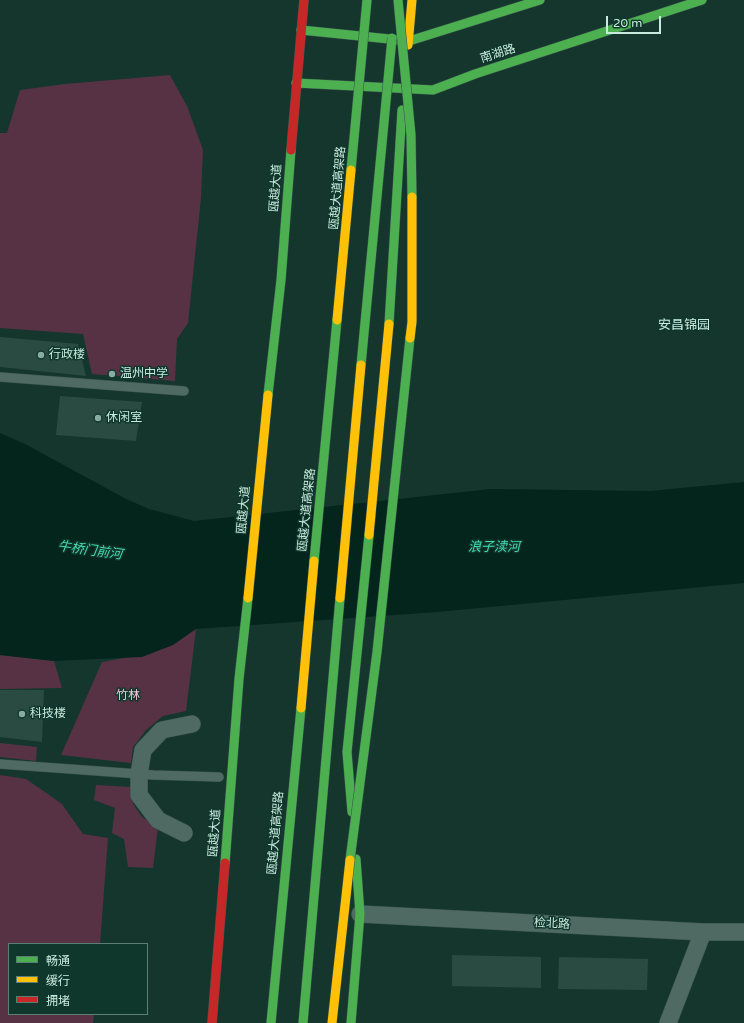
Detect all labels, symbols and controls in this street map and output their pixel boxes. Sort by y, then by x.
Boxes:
scale bar [608,8,663,34]
text: 20 m [613,16,642,30]
street label: 南湖路 [479,42,517,66]
street label: 瓯越大道高架路 [327,146,349,230]
street label: 瓯越大道 [267,164,285,212]
district label: 安昌锦园 [658,318,710,334]
place label: 行政楼 [49,348,85,362]
marker: 行政楼 [36,350,46,360]
place label: 温州中学 [120,367,168,381]
marker: 温州中学 [107,369,117,379]
place label: 休闲室 [106,411,142,425]
marker: 休闲室 [93,413,103,423]
street label: 瓯越大道高架路 [295,467,319,553]
street label: 瓯越大道 [235,485,253,535]
water label: 牛桥门前河 [57,539,123,563]
water label: 浪子渎河 [468,540,520,556]
park label: 竹林 [116,689,140,703]
place label: 科技楼 [30,707,66,721]
marker: 科技楼 [17,709,27,719]
street label: 瓯越大道高架路 [265,791,287,875]
street label: 瓯越大道 [206,809,224,857]
street label: 检北路 [534,916,570,932]
legend [8,943,148,1015]
text: 畅通 [46,954,70,968]
text: 缓行 [46,974,70,988]
text: 拥堵 [46,994,70,1008]

